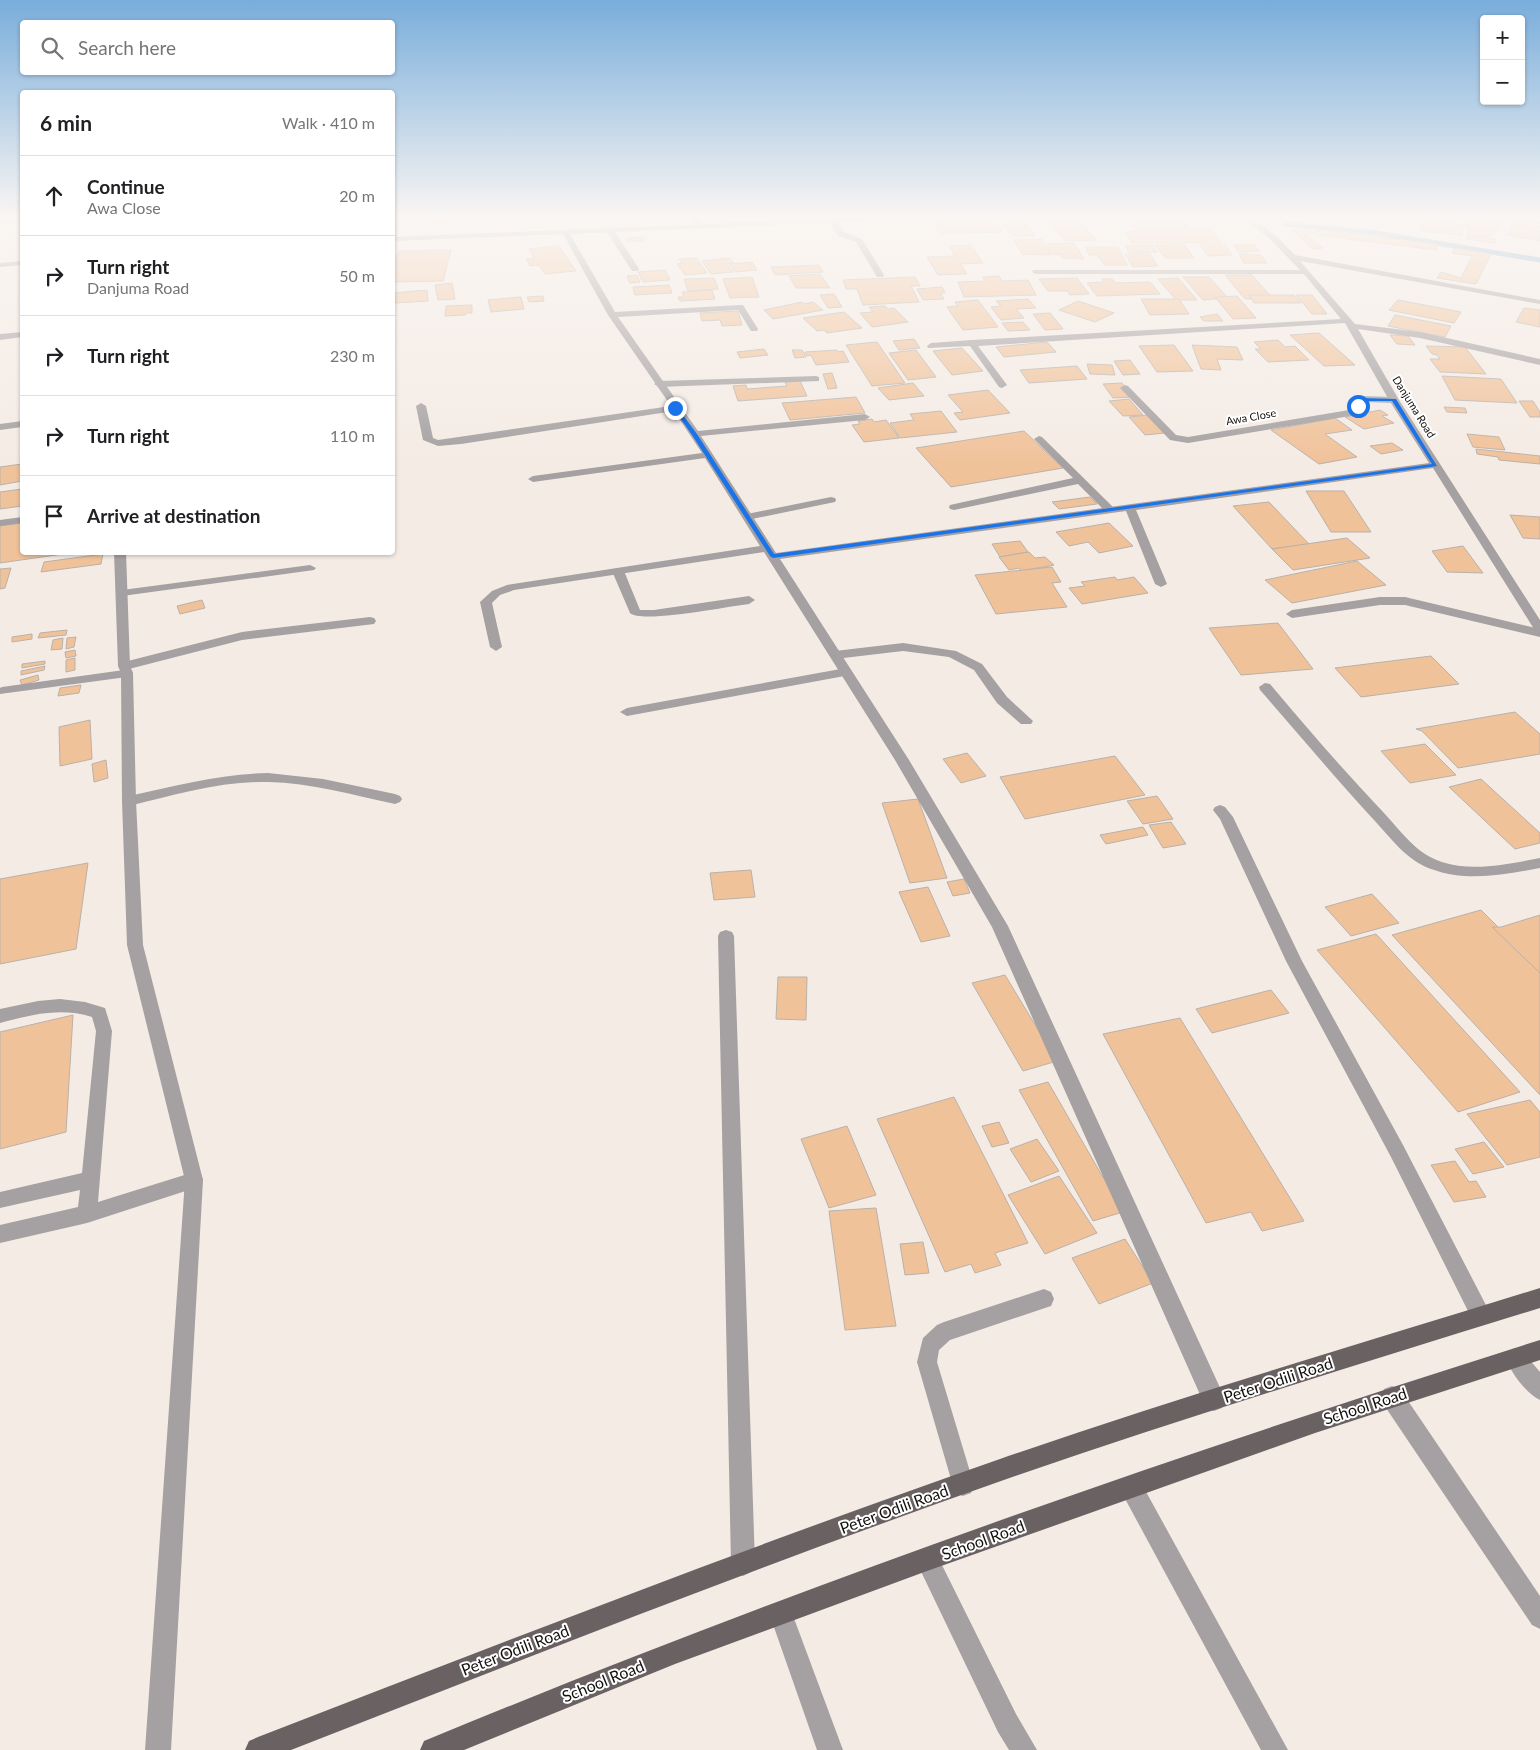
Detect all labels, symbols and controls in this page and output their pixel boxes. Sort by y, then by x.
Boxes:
map controls [1480,15,1525,105]
button: + [1480,15,1525,60]
search box [20,20,395,75]
icon: search [38,34,66,62]
text: Search here [78,36,176,59]
button: − [1480,60,1525,105]
text: 6 min [40,110,92,135]
text: Walk · 410 m [282,113,375,132]
text: Continue [87,175,165,198]
icon: ahead [40,182,68,210]
text: 20 m [339,186,375,205]
text: Awa Close [87,198,161,217]
text: Turn right [87,255,169,278]
icon: right [40,262,68,290]
text: 50 m [339,266,375,285]
text: Danjuma Road [87,278,189,297]
icon: right [40,342,68,370]
text: Turn right [87,344,169,367]
text: 230 m [330,346,375,365]
street label: Danjuma Road [1390,373,1439,440]
route start [1347,395,1370,418]
route end [664,397,687,420]
street label: Awa Close [1225,406,1277,427]
icon: right [40,422,68,450]
text: Turn right [87,424,169,447]
text: 110 m [330,426,375,445]
icon: arrive [40,502,68,530]
text: Arrive at destination [87,504,260,527]
street label: Peter Odili Road [1221,1353,1335,1406]
street label: School Road [1321,1383,1409,1428]
street label: Peter Odili Road [837,1480,951,1537]
street label: School Road [939,1516,1027,1563]
street label: Peter Odili Road [458,1620,571,1679]
street label: School Road [559,1655,647,1706]

